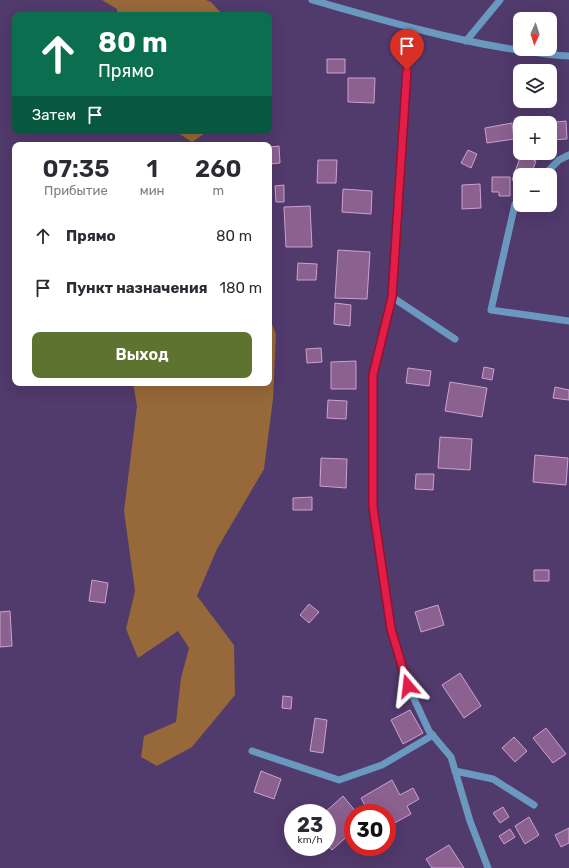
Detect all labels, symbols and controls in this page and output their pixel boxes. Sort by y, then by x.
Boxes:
north arrow [513,12,557,56]
map controls [513,12,557,212]
text: 80 m [98,26,168,59]
icon: ahead [32,28,84,80]
pin [390,29,424,70]
icon: arrive [396,35,418,57]
text: Прямо [98,60,154,82]
button: layers [513,64,557,108]
icon: arrive [84,104,106,126]
text: Затем [32,106,76,124]
button: + [513,116,557,160]
text: 07:35 [42,155,109,183]
text: 1 [146,155,158,183]
text: 260 [195,155,242,183]
button: − [513,168,557,212]
text: Прибытие [44,183,108,198]
text: мин [140,183,164,198]
text: m [212,183,224,198]
icon: ahead [32,225,54,247]
text: Прямо [66,227,116,245]
text: 80 m [216,227,252,245]
icon: arrive [32,277,54,299]
text: Пункт назначения [66,279,208,297]
text: 180 m [220,279,262,297]
button: Выход [32,332,252,378]
position arrow [387,665,429,707]
speed limit sign: 30 [344,804,396,856]
text: 23 [297,813,323,837]
text: km/h [298,834,322,846]

